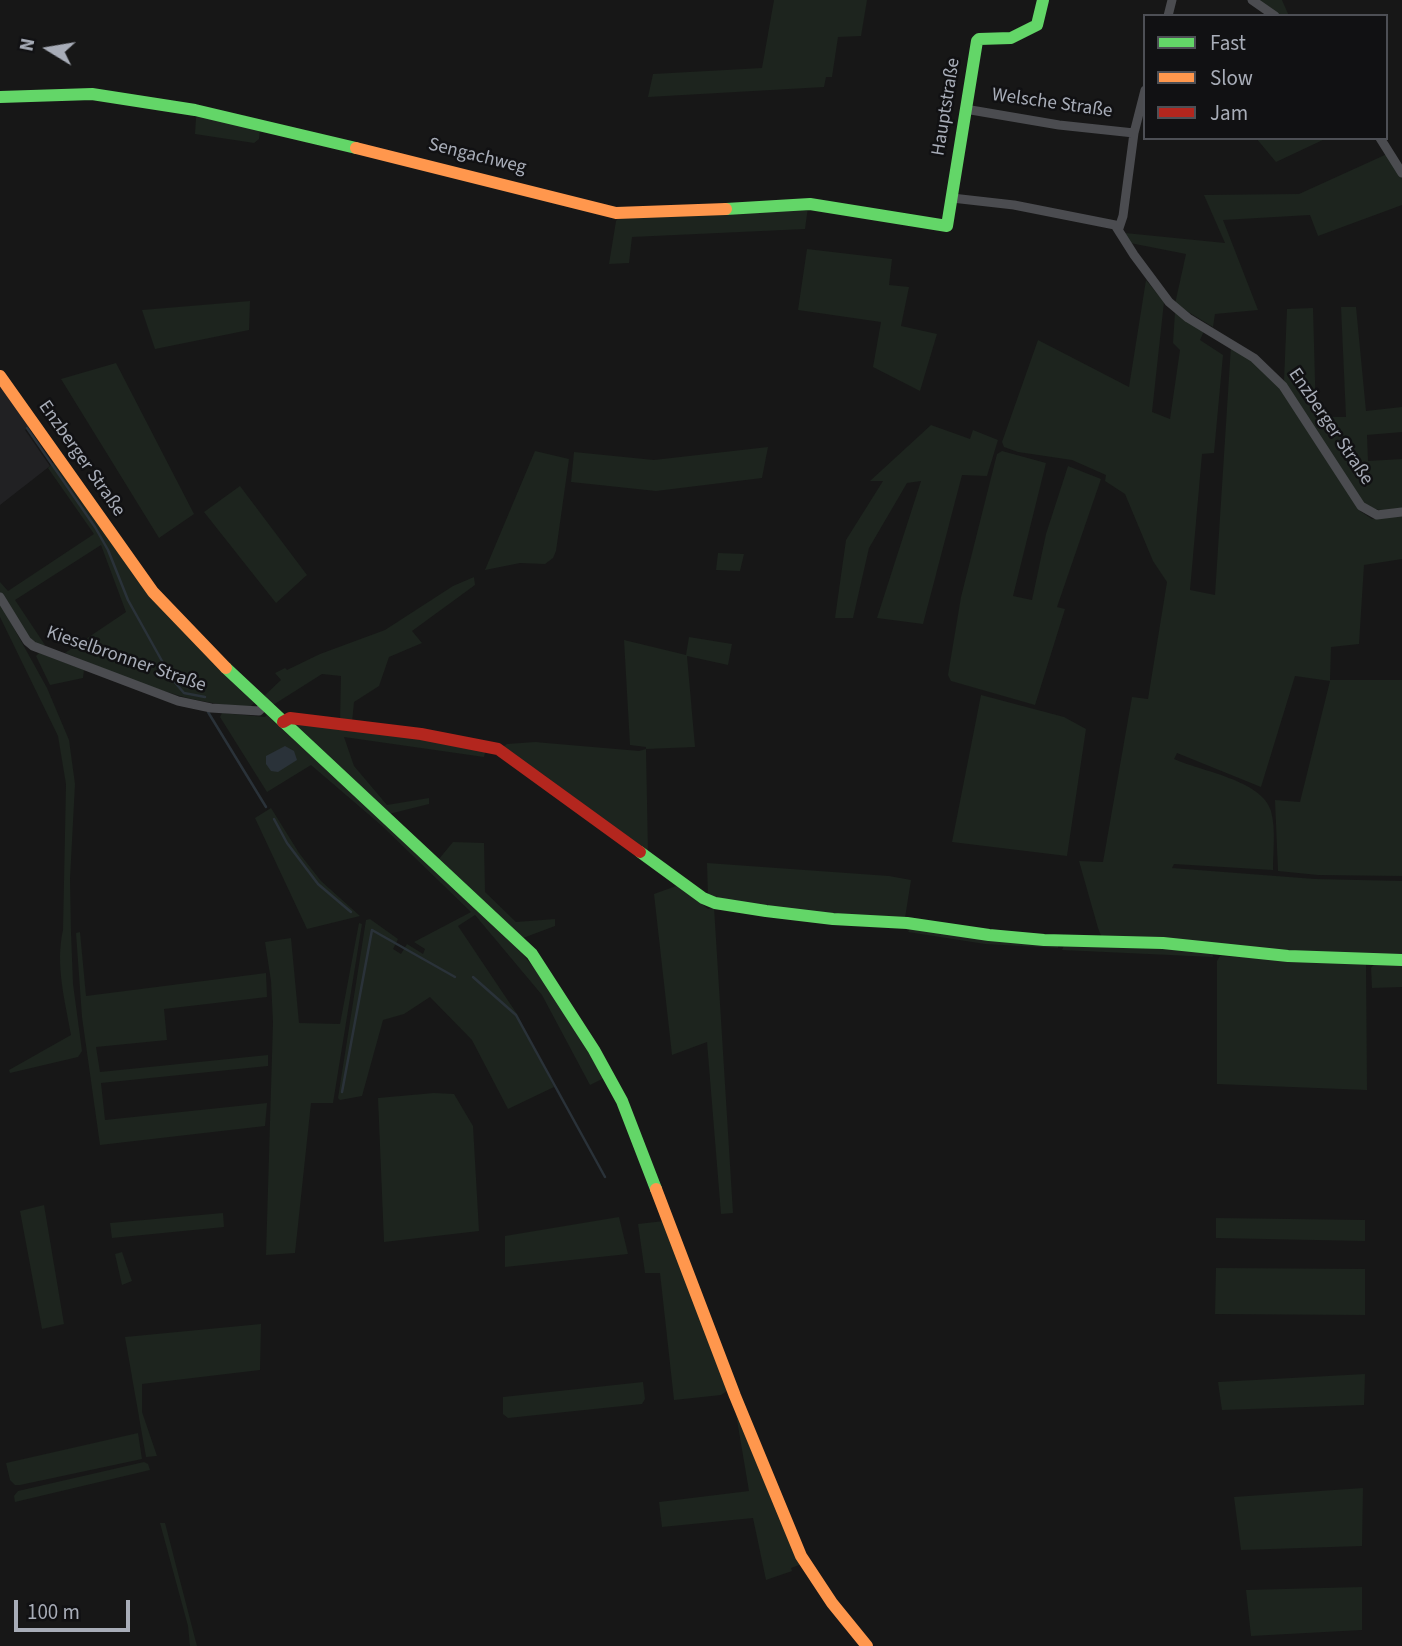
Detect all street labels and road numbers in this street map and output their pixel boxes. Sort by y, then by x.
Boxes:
street label: Hauptstraße [928,56,966,158]
street label: Welsche Straße [990,84,1114,124]
street label: Sengachweg [426,134,528,180]
street label: Enzberger Straße [1282,364,1378,490]
street label: Enzberger Straße [33,397,129,521]
street label: Kieselbronner Straße [43,622,209,698]

